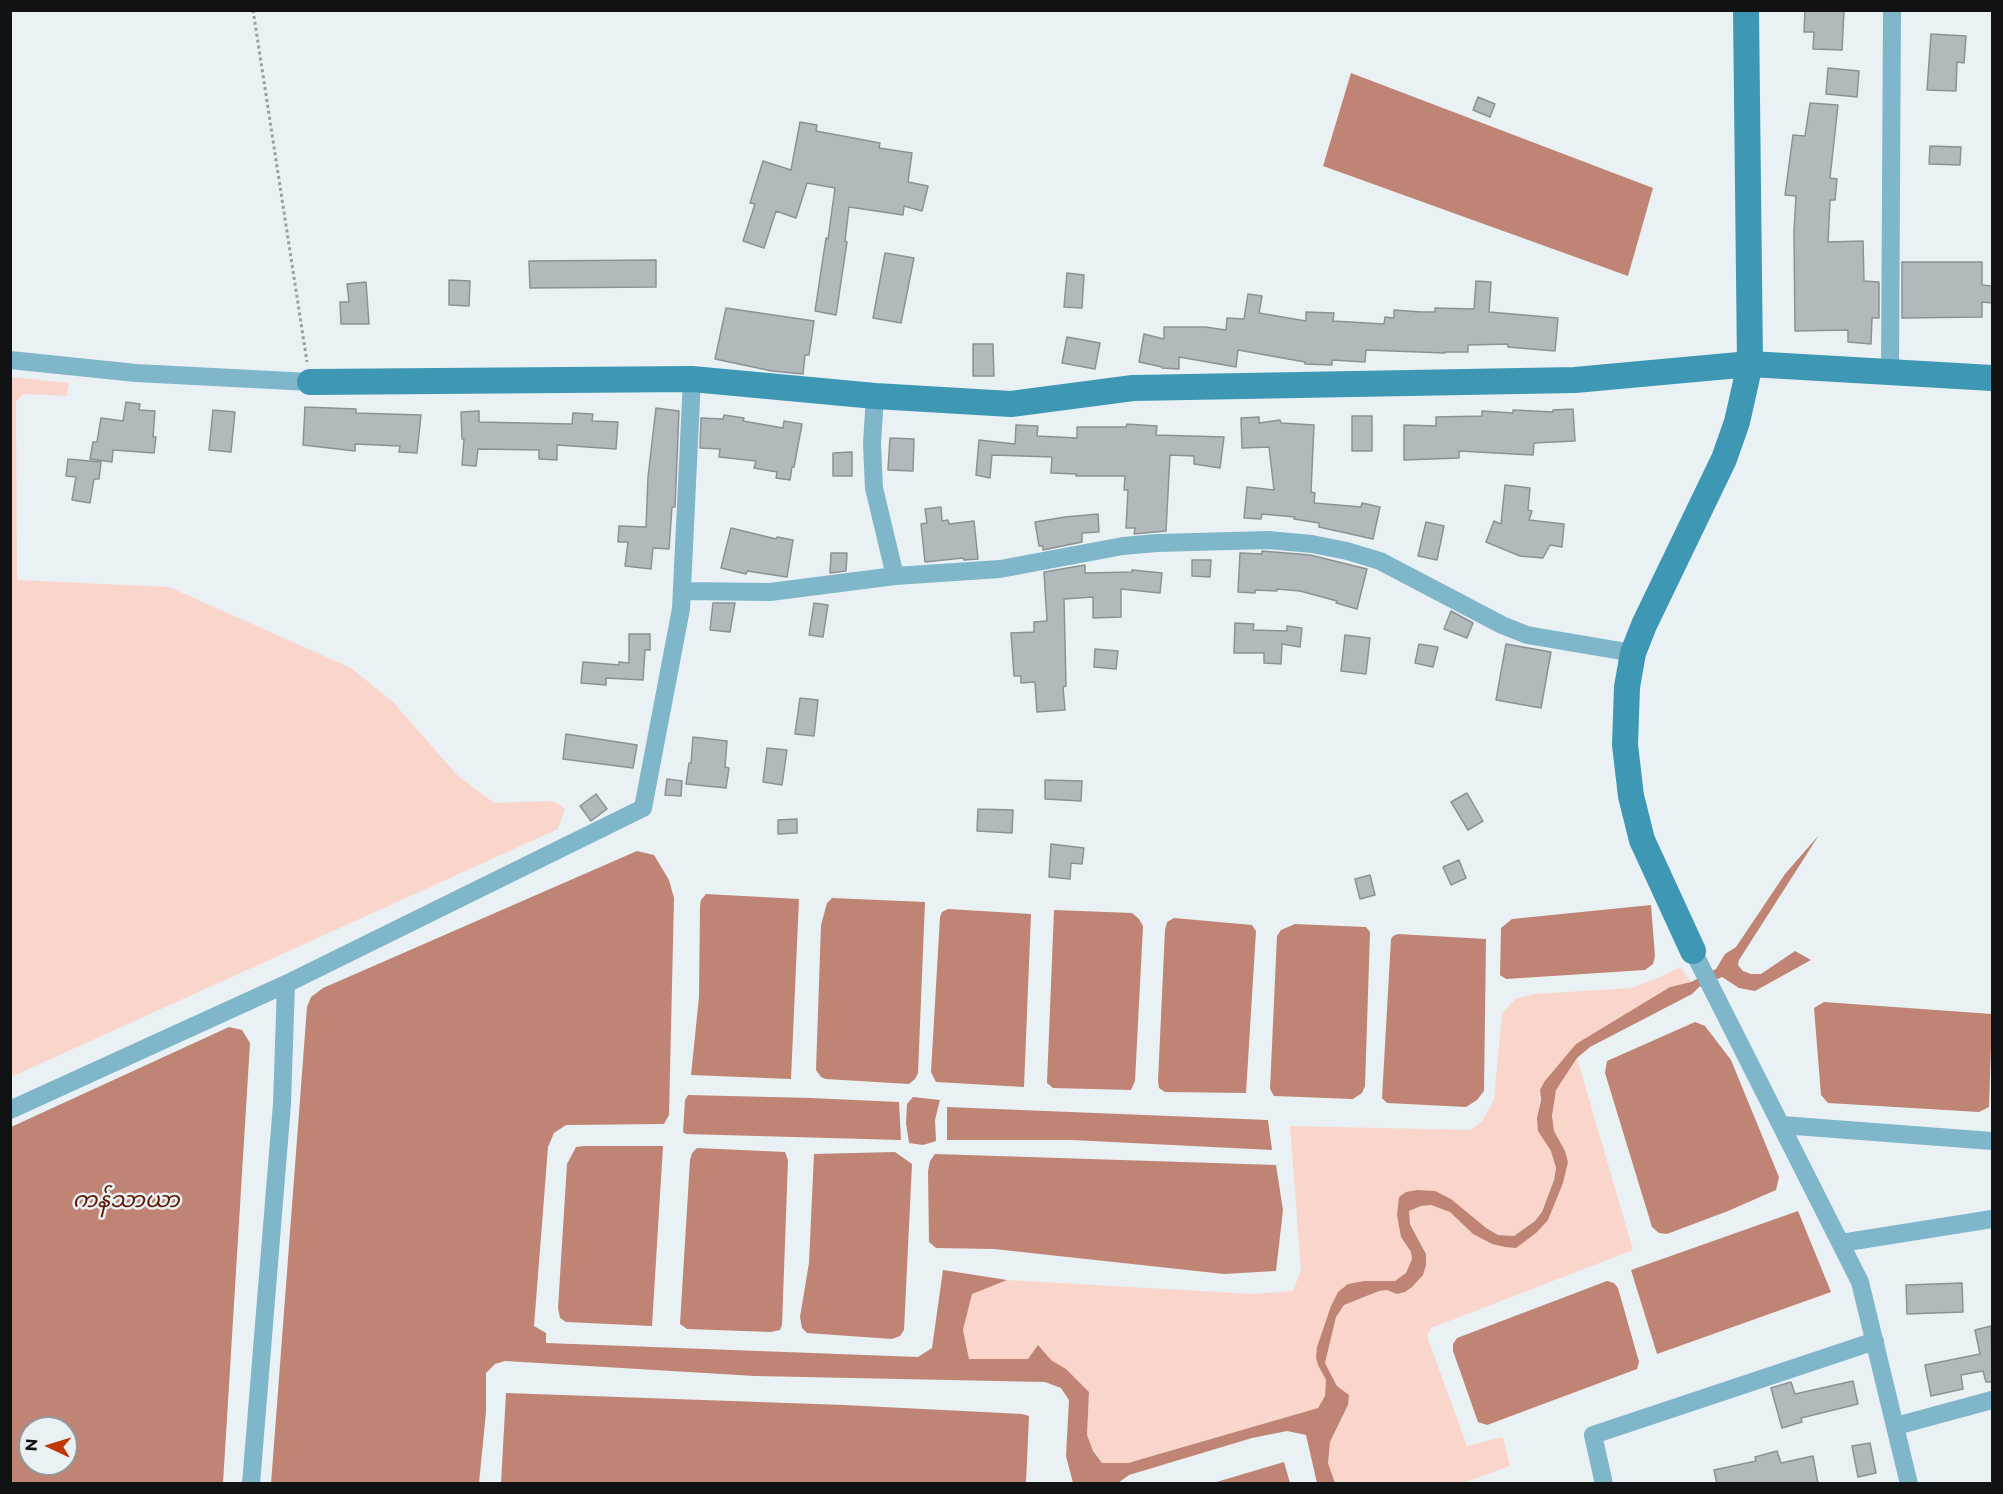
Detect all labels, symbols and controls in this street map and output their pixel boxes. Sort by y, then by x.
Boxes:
water label: ကန်သာယာ [73,1188,179,1214]
north arrow [18,1416,78,1476]
text: N [22,1438,41,1452]

